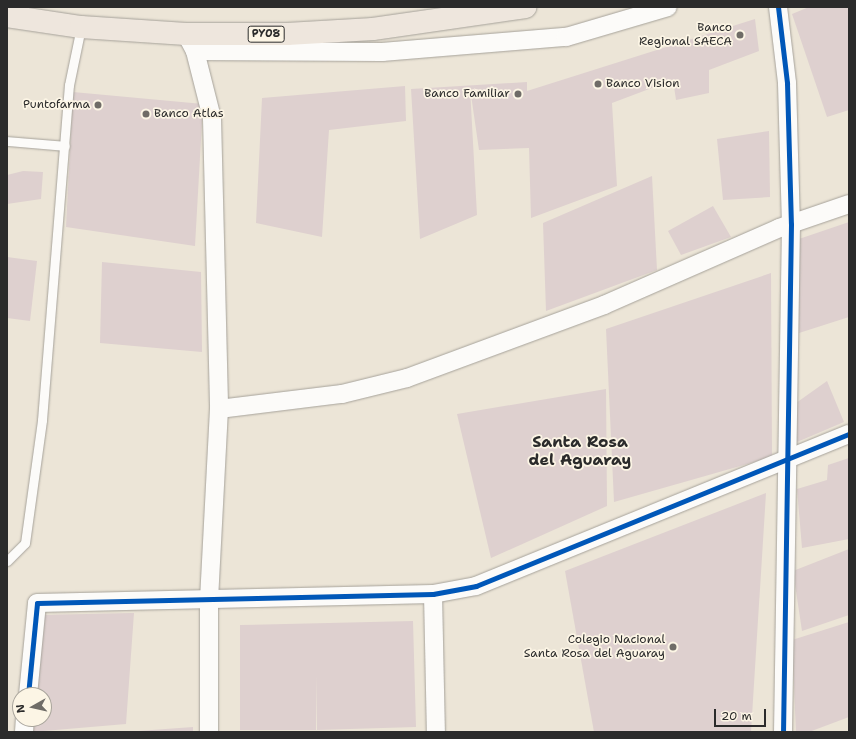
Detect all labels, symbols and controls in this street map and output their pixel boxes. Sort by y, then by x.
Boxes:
place label: Banco Regional SAECA [639,21,732,49]
road number: PY08 [247,25,285,43]
marker: Banco Regional SAECA [735,30,745,40]
place label: Banco Vision [606,77,680,91]
marker: Banco Vision [593,79,603,89]
place label: Banco Familiar [424,87,510,101]
marker: Banco Familiar [513,89,523,99]
place label: Puntofarma [23,98,90,112]
marker: Puntofarma [93,100,103,110]
place label: Banco Atlas [154,107,224,121]
marker: Banco Atlas [141,109,151,119]
district label: Santa Rosa del Aguaray [529,432,631,470]
place label: Colegio Nacional Santa Rosa del Aguaray [524,633,665,661]
marker: Colegio Nacional Santa Rosa del Aguaray [668,642,678,652]
north arrow [12,687,52,727]
scale bar [716,701,768,727]
text: N [13,703,29,714]
text: 20 m [721,708,752,724]

